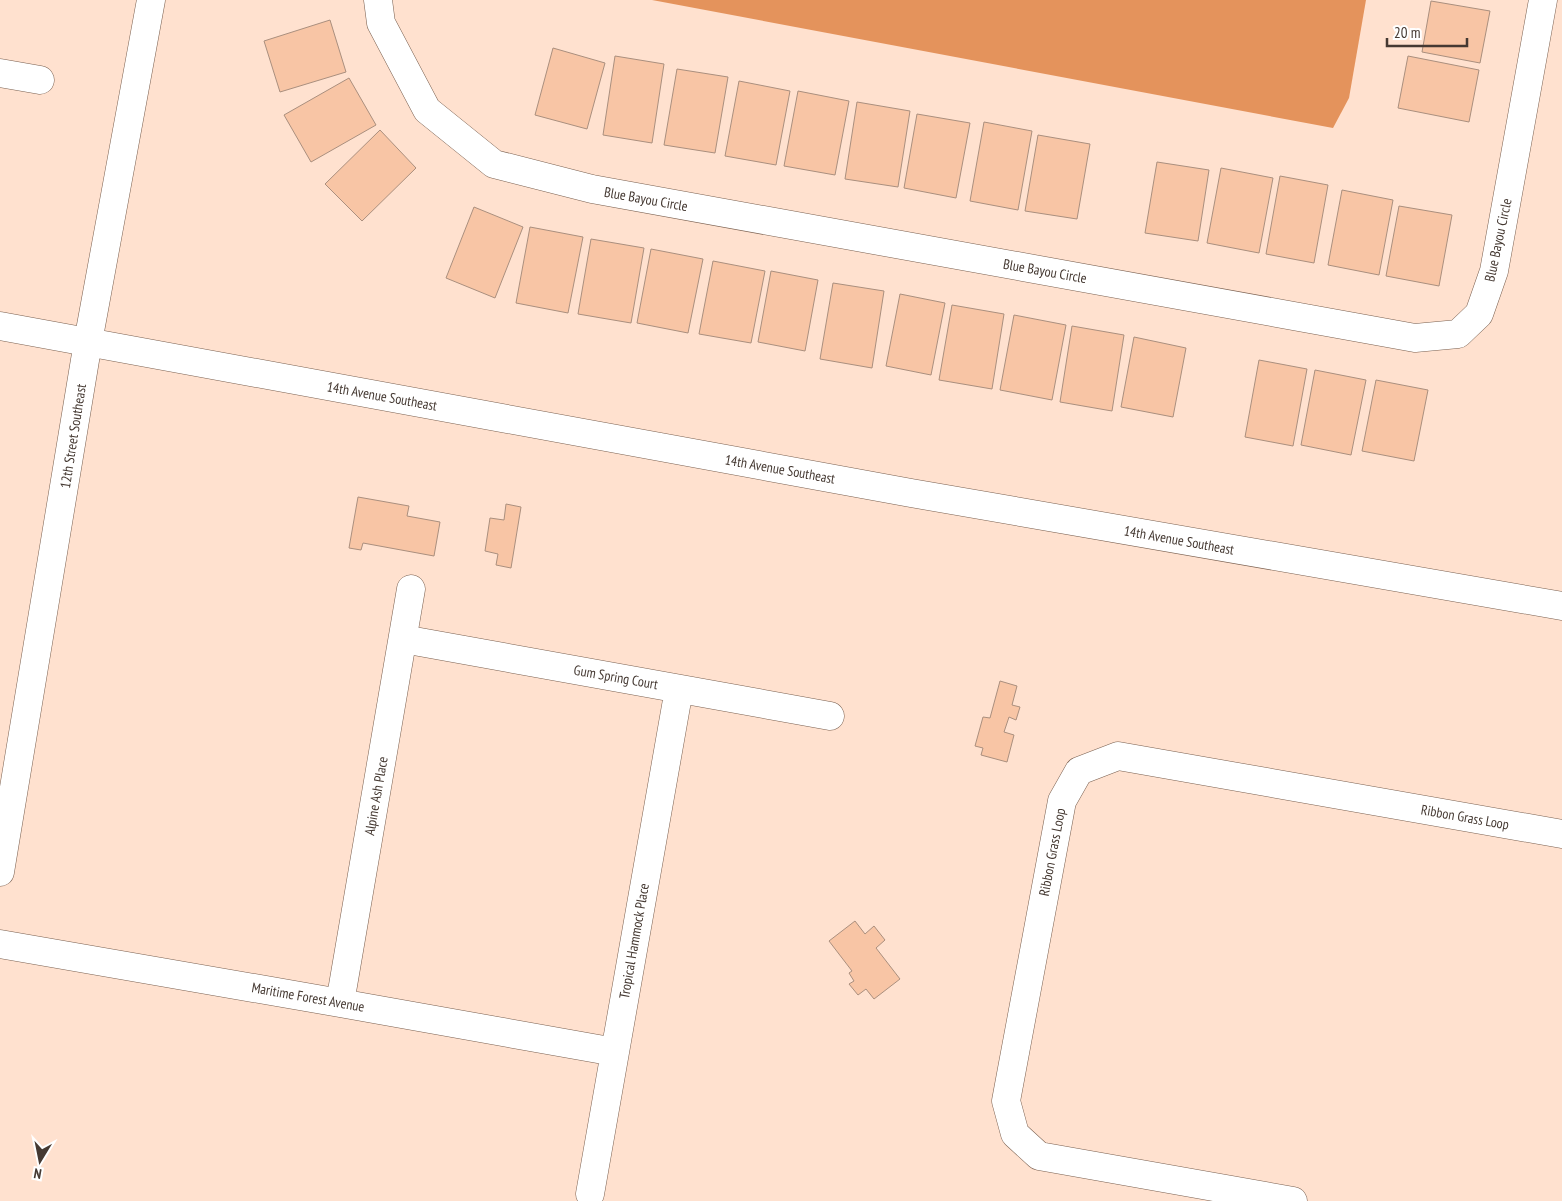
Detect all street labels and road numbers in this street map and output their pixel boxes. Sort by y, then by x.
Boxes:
street label: Blue Bayou Circle [603,183,689,215]
street label: Blue Bayou Circle [1480,197,1516,283]
street label: Blue Bayou Circle [1002,255,1088,287]
street label: 14th Avenue Southeast [325,377,439,415]
street label: 12th Street Southeast [56,382,90,490]
street label: 14th Avenue Southeast [723,450,837,488]
street label: 14th Avenue Southeast [1122,521,1236,559]
street label: Gum Spring Court [572,661,660,693]
street label: Alpine Ash Place [360,755,392,837]
street label: Ribbon Grass Loop [1420,800,1510,834]
street label: Ribbon Grass Loop [1035,806,1069,898]
street label: Tropical Hammock Place [615,882,653,1000]
street label: Maritime Forest Avenue [250,978,366,1016]

